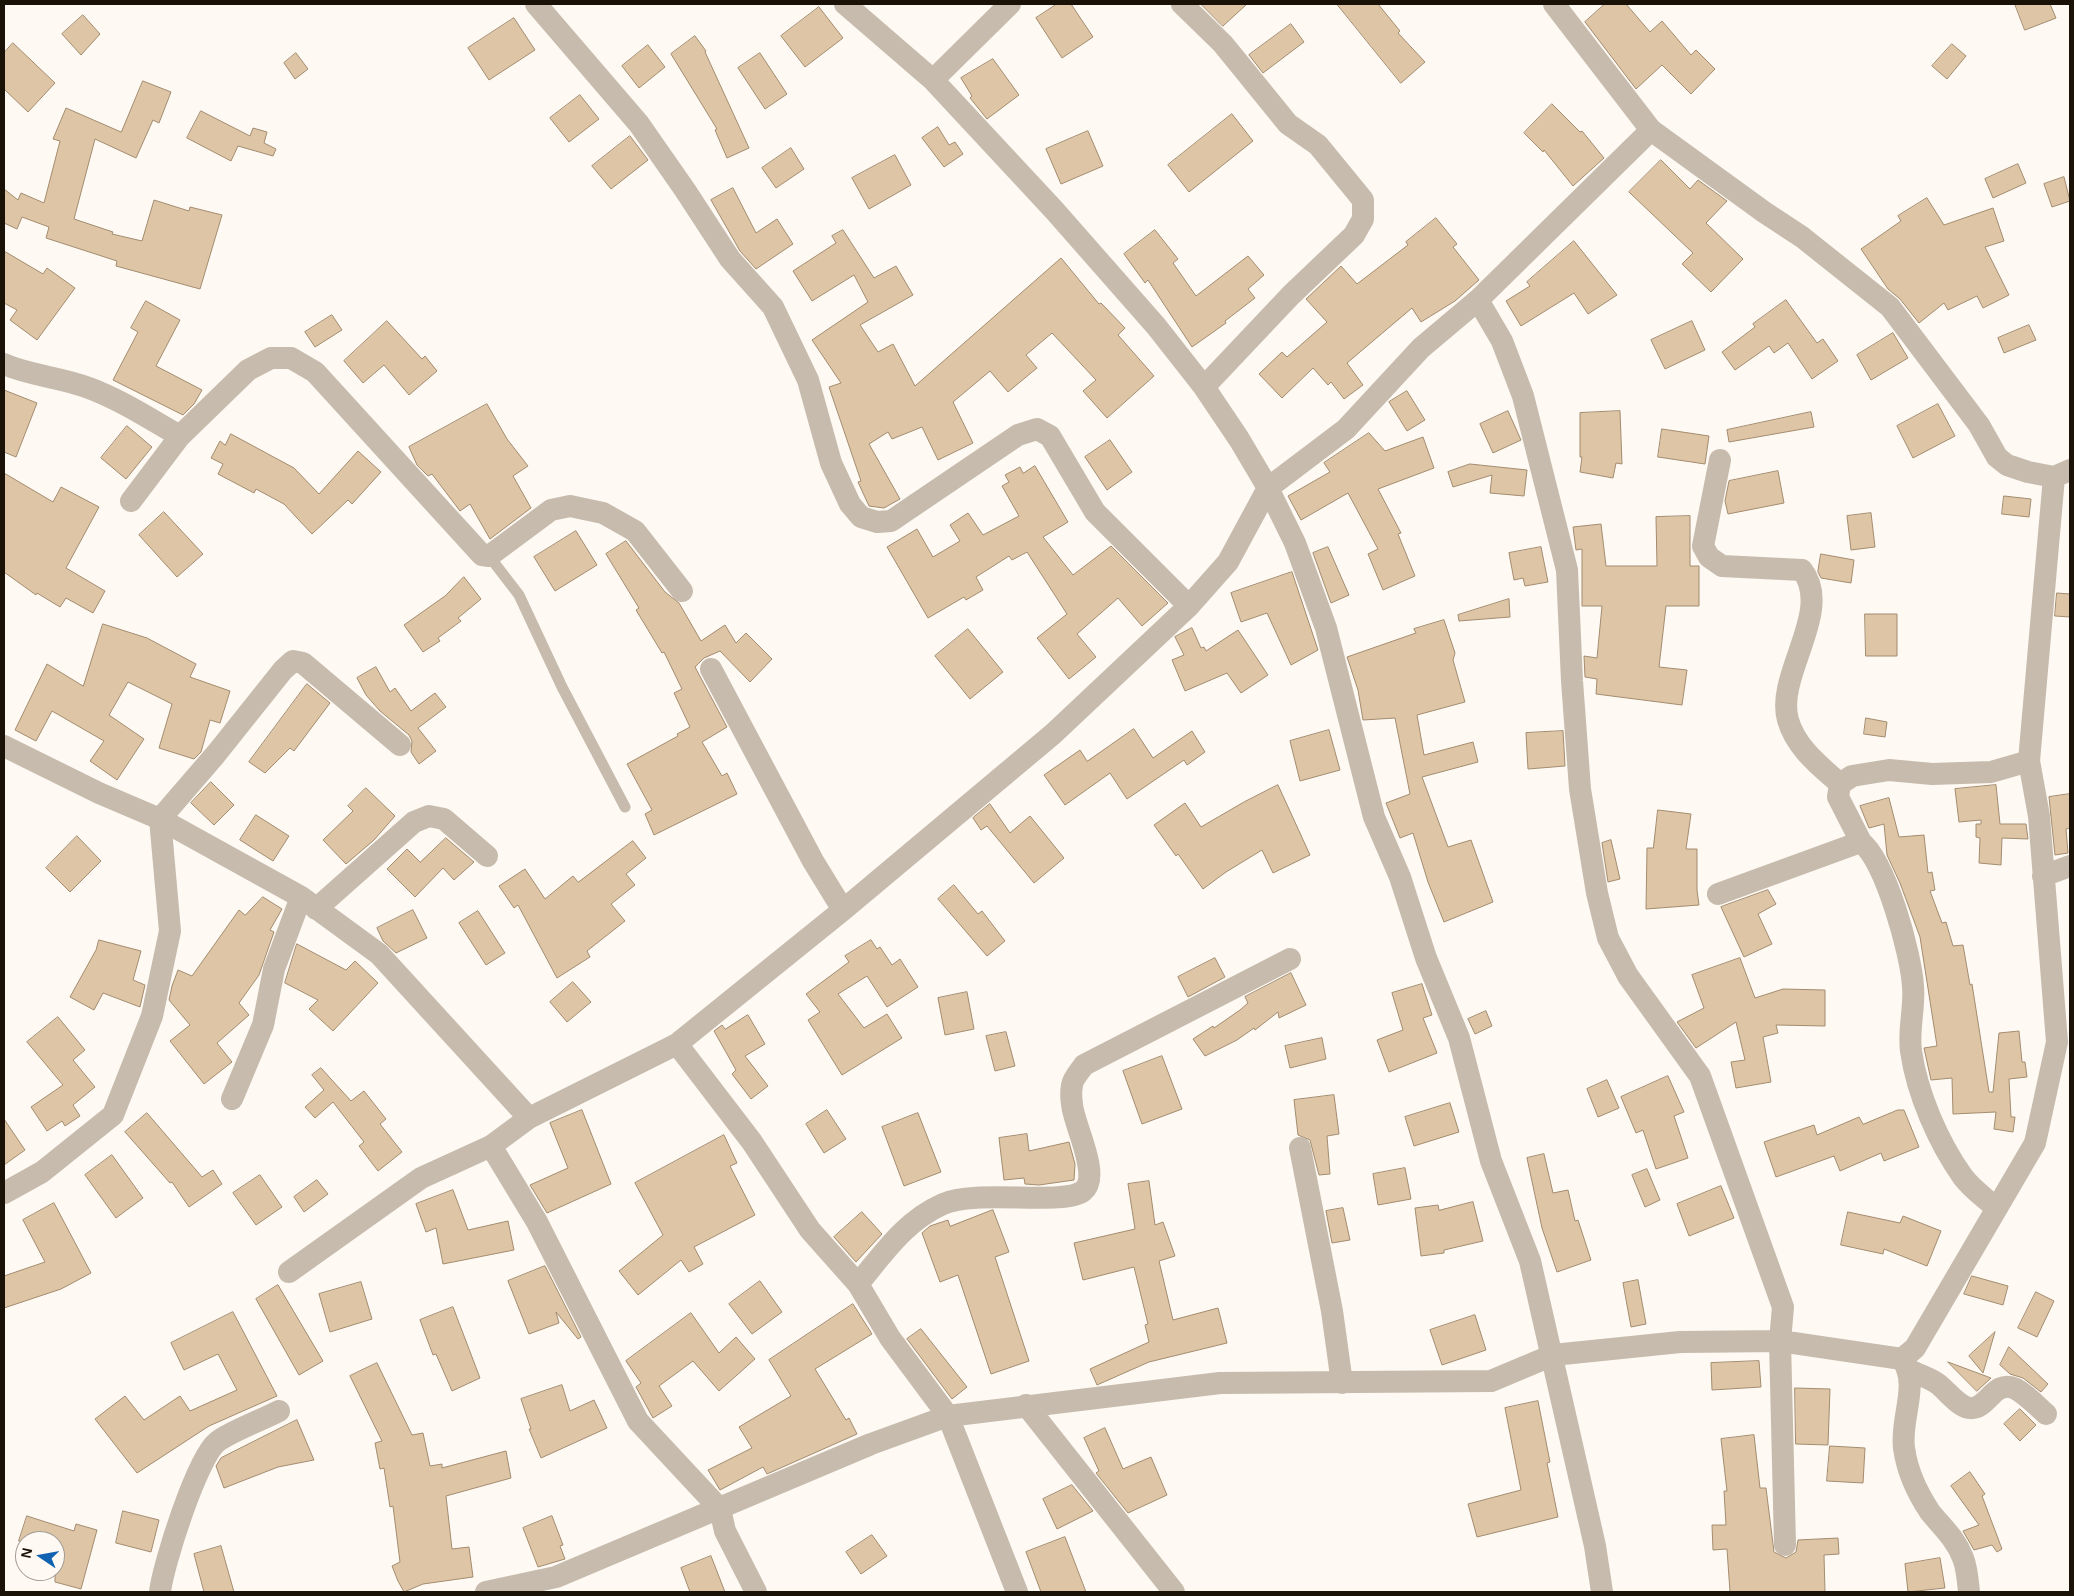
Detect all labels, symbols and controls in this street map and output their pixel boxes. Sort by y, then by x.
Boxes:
north arrow [15,1531,65,1581]
text: N [17,1546,35,1560]

